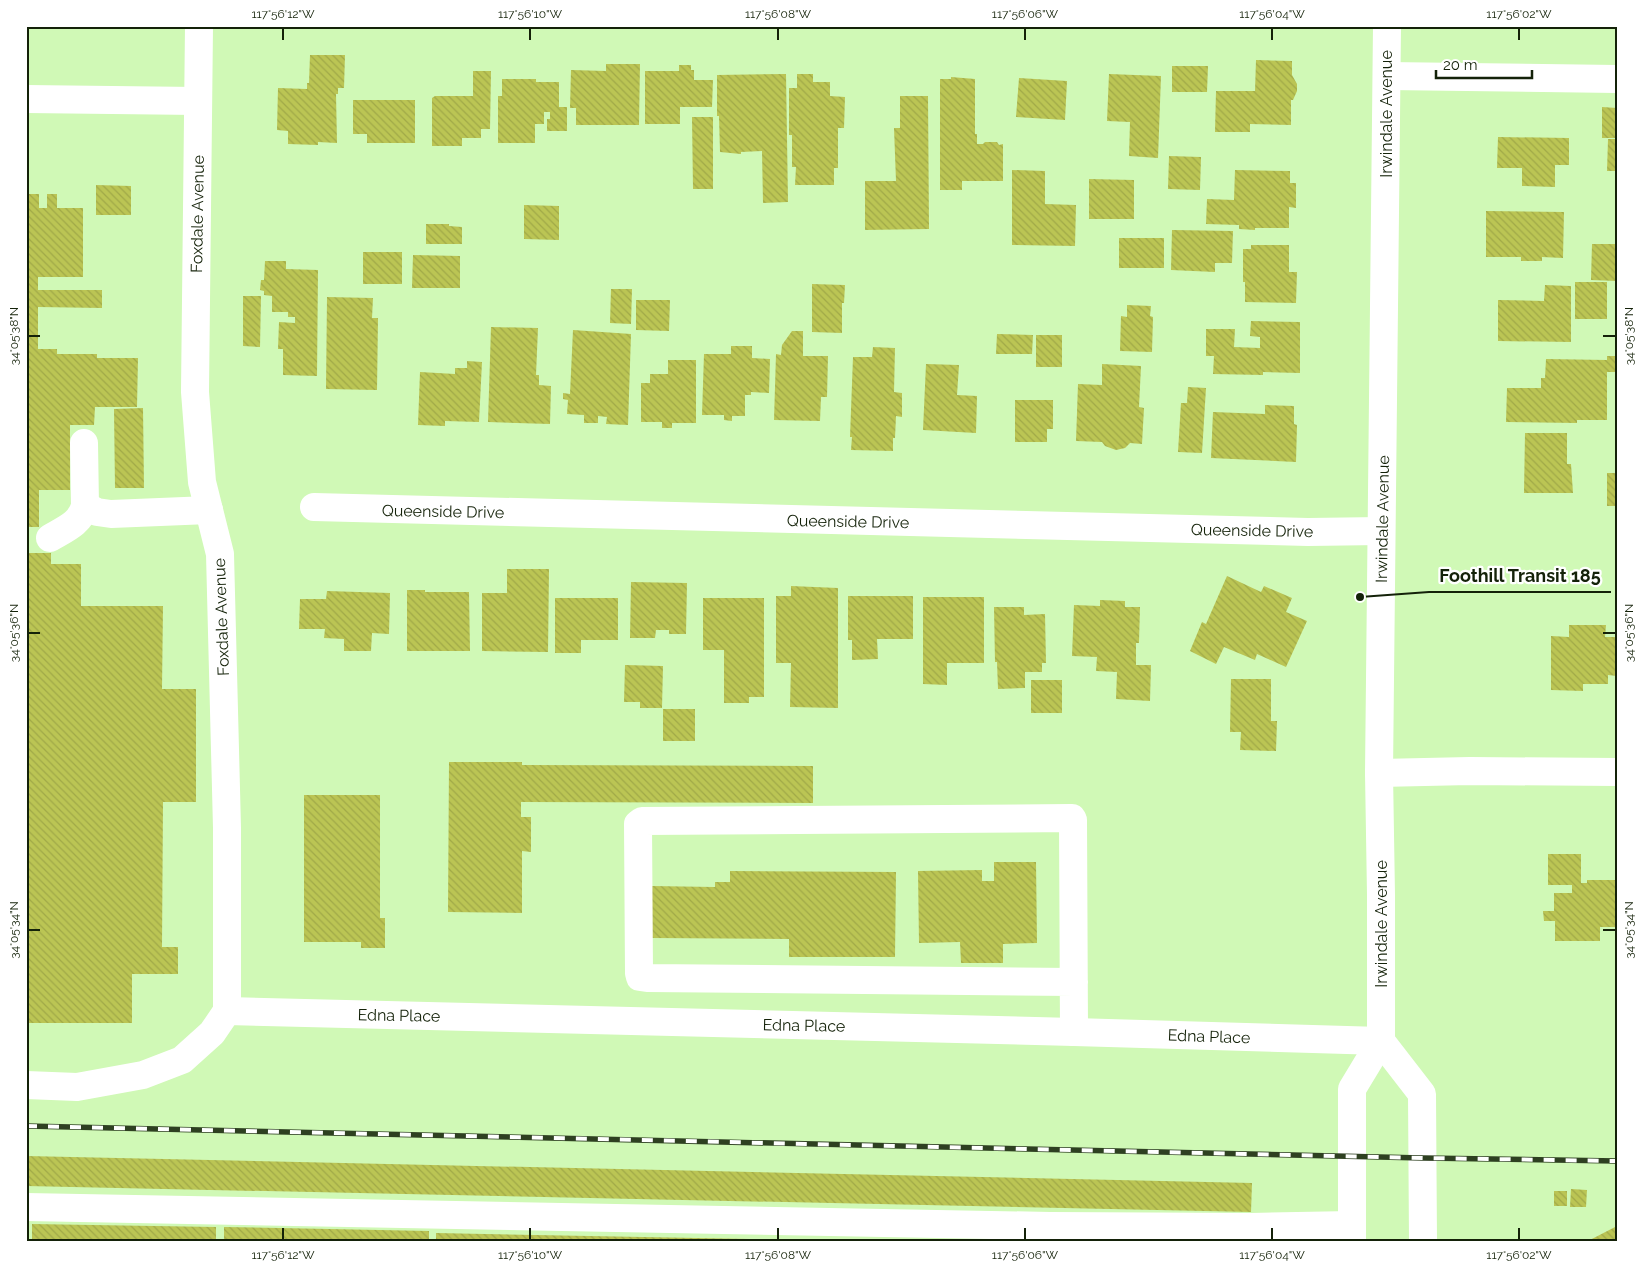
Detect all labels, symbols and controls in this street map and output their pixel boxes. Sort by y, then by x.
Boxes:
text: 117°56'12"W [251,7,315,21]
text: 117°56'10"W [498,7,563,21]
text: 117°56'08"W [745,7,812,21]
text: 117°56'06"W [992,7,1059,21]
text: 117°56'04"W [1239,7,1305,21]
text: 117°56'02"W [1486,7,1552,21]
scale bar [1436,48,1532,80]
street label: Irwindale Avenue [1377,50,1396,178]
text: 20 m [1443,56,1478,74]
street label: Foxdale Avenue [187,155,208,273]
text: 34°05'38"N [7,307,21,365]
text: 34°05'38"N [1622,307,1636,365]
street label: Irwindale Avenue [1372,455,1393,583]
street label: Queenside Drive [382,501,504,522]
street label: Queenside Drive [787,511,909,532]
street label: Queenside Drive [1191,520,1313,541]
street label: Foxdale Avenue [210,558,233,676]
callout: Foothill Transit 185 [1429,559,1611,592]
text: Foothill Transit 185 [1439,565,1601,586]
text: 34°05'36"N [7,604,21,662]
text: 34°05'36"N [1622,604,1636,662]
street label: Irwindale Avenue [1372,860,1391,988]
text: 34°05'34"N [7,901,21,959]
text: 34°05'34"N [1622,901,1636,959]
street label: Edna Place [357,1005,441,1026]
street label: Edna Place [762,1015,846,1036]
street label: Edna Place [1167,1026,1251,1047]
text: 117°56'12"W [251,1248,315,1262]
text: 117°56'10"W [498,1248,563,1262]
text: 117°56'08"W [745,1248,812,1262]
text: 117°56'06"W [992,1248,1059,1262]
text: 117°56'04"W [1239,1248,1305,1262]
text: 117°56'02"W [1486,1248,1552,1262]

